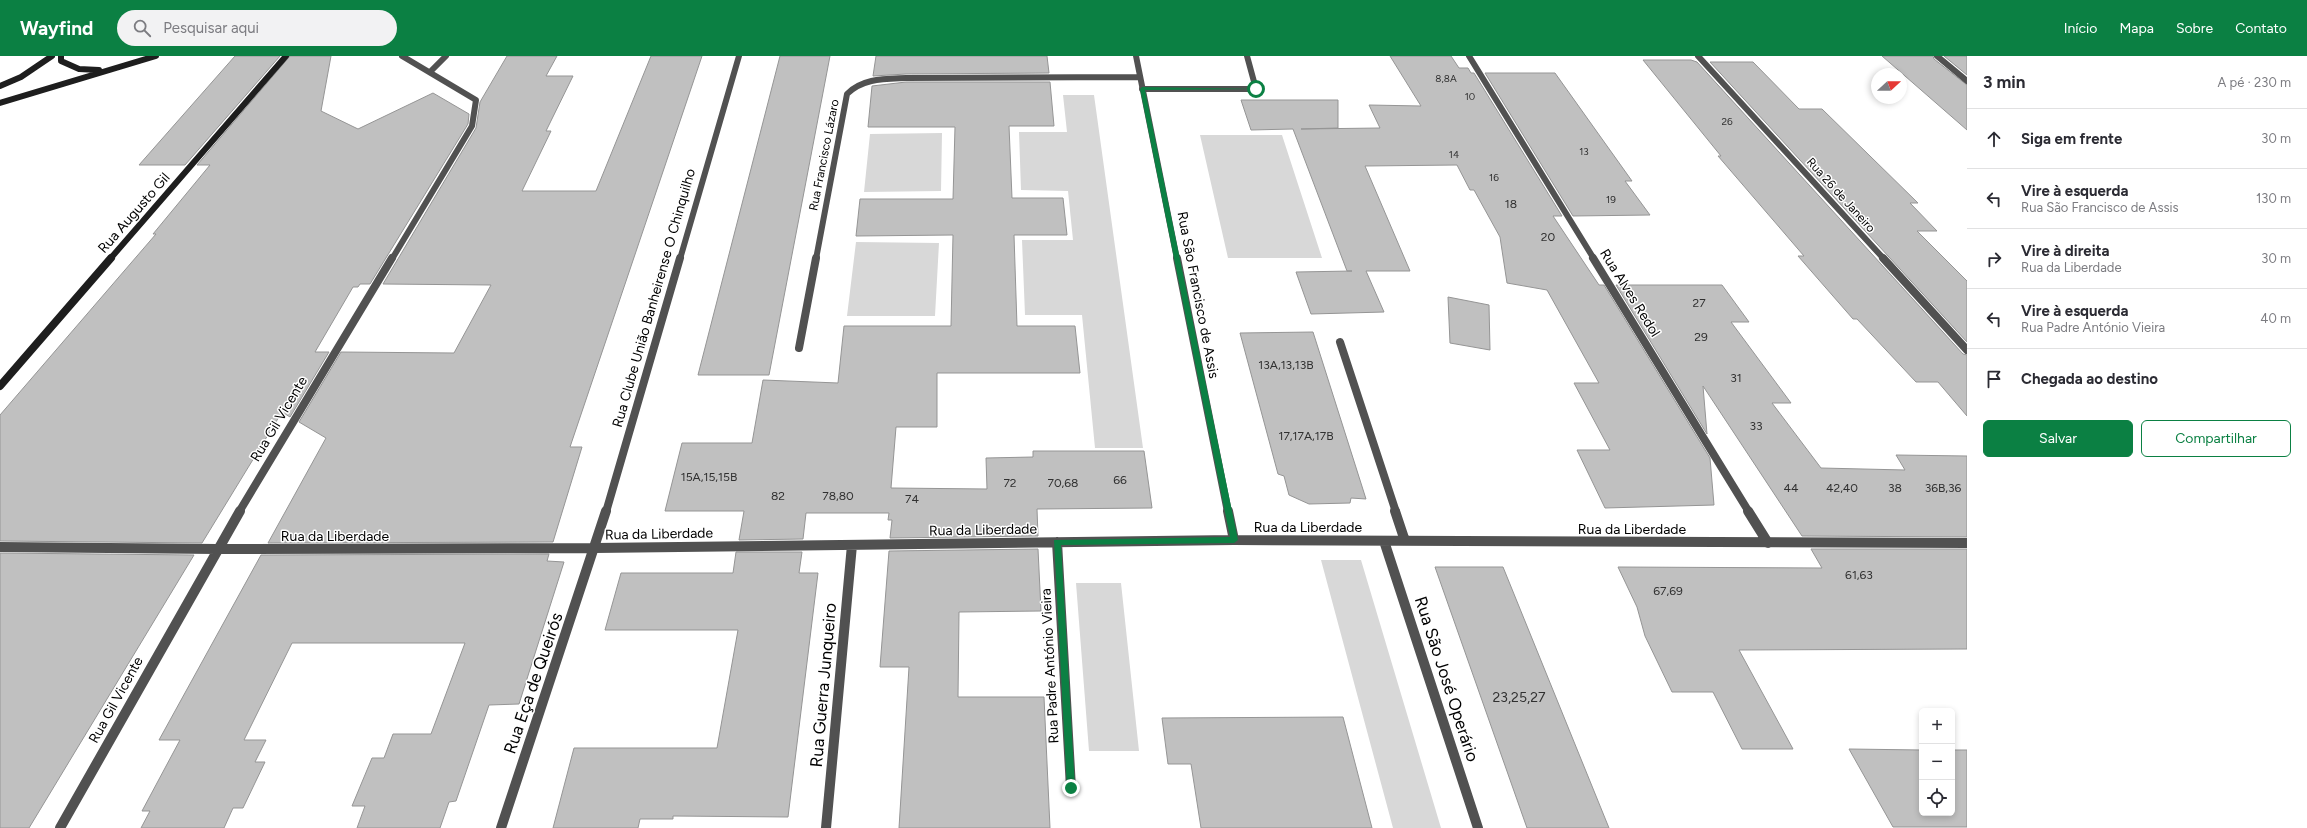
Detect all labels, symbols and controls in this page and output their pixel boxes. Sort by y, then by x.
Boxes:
search box [117,10,397,46]
text: Wayfind [20,17,93,40]
icon: search [131,17,153,39]
text: Pesquisar aqui [163,19,259,37]
text: Início [2064,20,2097,37]
text: Mapa [2119,20,2154,37]
text: Sobre [2176,20,2213,37]
text: Contato [2235,20,2287,37]
north arrow [1871,68,1907,104]
house number: 8,8A [1435,72,1457,85]
text: 3 min [1983,72,2025,92]
text: A pé · 230 m [2218,75,2291,90]
route start [1247,80,1265,98]
house number: 10 [1465,90,1475,103]
street label: Rua Francisco Lázaro [806,98,842,212]
house number: 26 [1721,115,1733,128]
icon: ahead [1983,128,2005,150]
text: Siga em frente [2021,130,2122,148]
text: 30 m [2261,131,2291,146]
house number: 13 [1579,145,1589,158]
house number: 14 [1449,148,1459,161]
street label: Rua 26 de Janeiro [1804,155,1878,235]
street label: Rua Clube União Banheirense O Chinquilho [609,167,699,429]
street label: Rua Augusto Gil [95,169,173,257]
house number: 16 [1489,171,1499,184]
text: Vire à esquerda [2021,182,2128,200]
icon: left [1983,188,2005,210]
text: 130 m [2256,191,2291,206]
house number: 19 [1606,193,1616,206]
house number: 18 [1505,197,1517,211]
text: Rua São Francisco de Assis [2021,200,2179,215]
street label: Rua São Francisco de Assis [1173,210,1223,380]
house number: 20 [1541,230,1556,244]
text: Vire à direita [2021,242,2110,260]
street label: Rua Alves Redol [1596,246,1664,340]
icon: right [1983,248,2005,270]
text: 30 m [2261,251,2291,266]
text: Rua da Liberdade [2021,260,2122,275]
house number: 27 [1692,296,1706,310]
text: Vire à esquerda [2021,302,2128,320]
icon: left [1983,308,2005,330]
text: 40 m [2260,311,2291,326]
text: Rua Padre António Vieira [2021,320,2165,335]
house number: 29 [1694,330,1708,344]
house number: 13A,13,13B [1258,358,1314,372]
icon: arrive [1983,368,2005,390]
text: Chegada ao destino [2021,370,2158,388]
house number: 31 [1730,371,1742,385]
street label: Rua Gil Vicente [247,373,311,465]
house number: 33 [1749,419,1763,433]
button: Salvar [1983,420,2133,457]
button: Compartilhar [2141,420,2291,457]
house number: 17,17A,17B [1278,429,1334,443]
house number: 15A,15,15B [681,470,737,484]
house number: 66 [1113,473,1127,487]
house number: 72 [1003,476,1017,490]
house number: 70,68 [1047,476,1079,490]
house number: 44 [1784,481,1799,495]
house number: 42,40 [1826,481,1858,495]
house number: 38 [1888,481,1902,495]
house number: 36B,36 [1925,481,1962,495]
house number: 82 [771,489,785,503]
house number: 78,80 [822,489,854,503]
house number: 74 [905,492,919,506]
street label: Rua da Liberdade [1254,519,1362,536]
street label: Rua da Liberdade [929,521,1038,539]
street label: Rua da Liberdade [1578,521,1686,538]
street label: Rua da Liberdade [605,525,714,543]
street label: Rua da Liberdade [281,528,389,545]
house number: 61,63 [1845,568,1873,582]
house number: 67,69 [1653,584,1683,598]
street label: Rua Padre António Vieira [1037,588,1063,744]
street label: Rua São José Operário [1411,594,1483,764]
street label: Rua Guerra Junqueiro [806,602,840,768]
street label: Rua Eça de Queirós [499,610,567,756]
street label: Rua Gil Vicente [85,653,147,746]
house number: 23,25,27 [1493,689,1546,706]
map controls [1919,708,1955,816]
button: + [1919,708,1955,744]
button: − [1919,744,1955,780]
route end [1062,779,1080,797]
button: locate [1919,780,1955,816]

